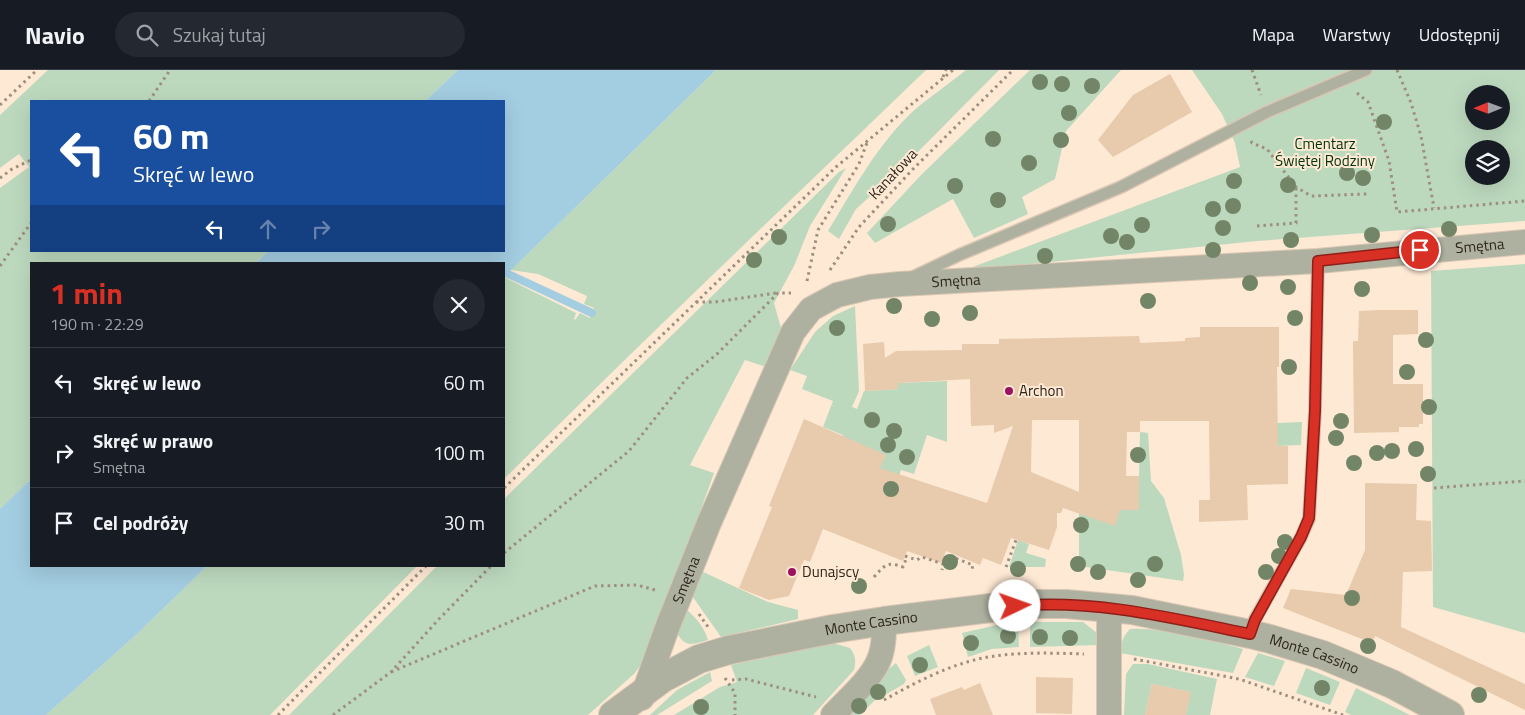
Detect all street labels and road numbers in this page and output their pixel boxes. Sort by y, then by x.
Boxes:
street label: Kanałowa [863,142,923,205]
street label: Smętna [1454,232,1506,259]
street label: Smętna [931,268,982,293]
street label: Smętna [666,552,706,607]
street label: Monte Cassino [823,605,919,641]
street label: Monte Cassino [1267,628,1363,680]

